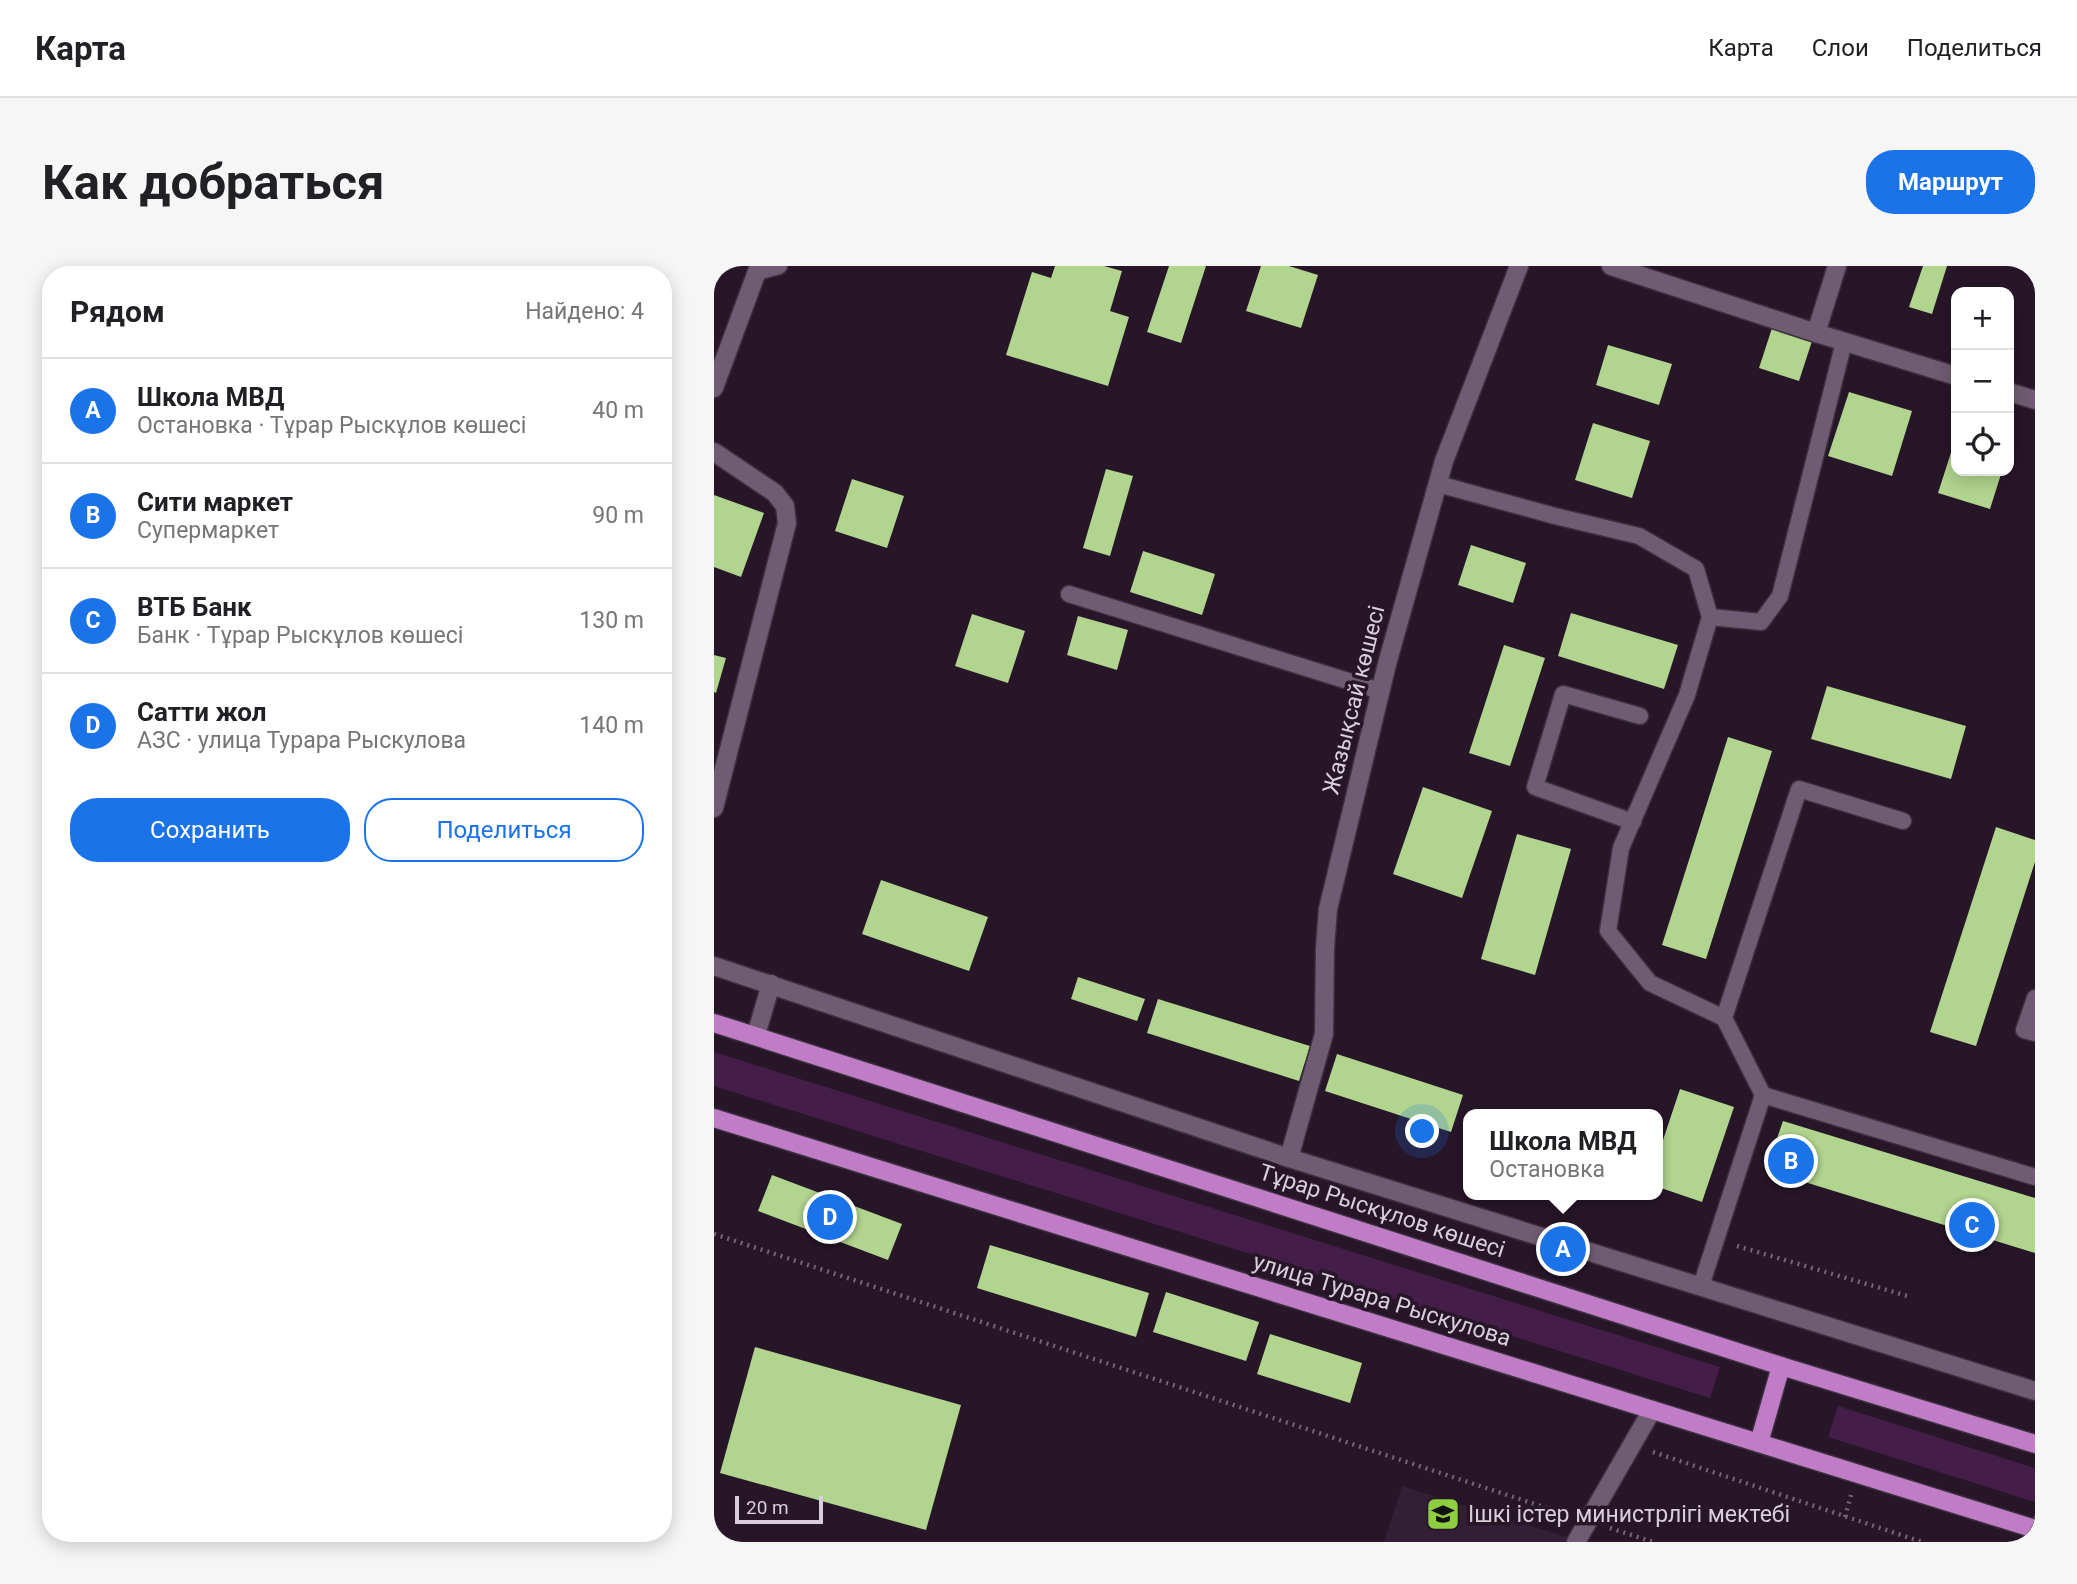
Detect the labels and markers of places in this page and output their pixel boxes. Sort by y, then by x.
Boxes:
pin: B [1768,1135,1814,1187]
pin: D [807,1191,853,1243]
pin: C [1949,1199,1995,1251]
pin: A [1540,1223,1586,1275]
school or university icon: Ішкі істер министрлігі мектебі [1424,1495,1462,1533]
place label: Ішкі істер министрлігі мектебі [1468,1501,1790,1528]

